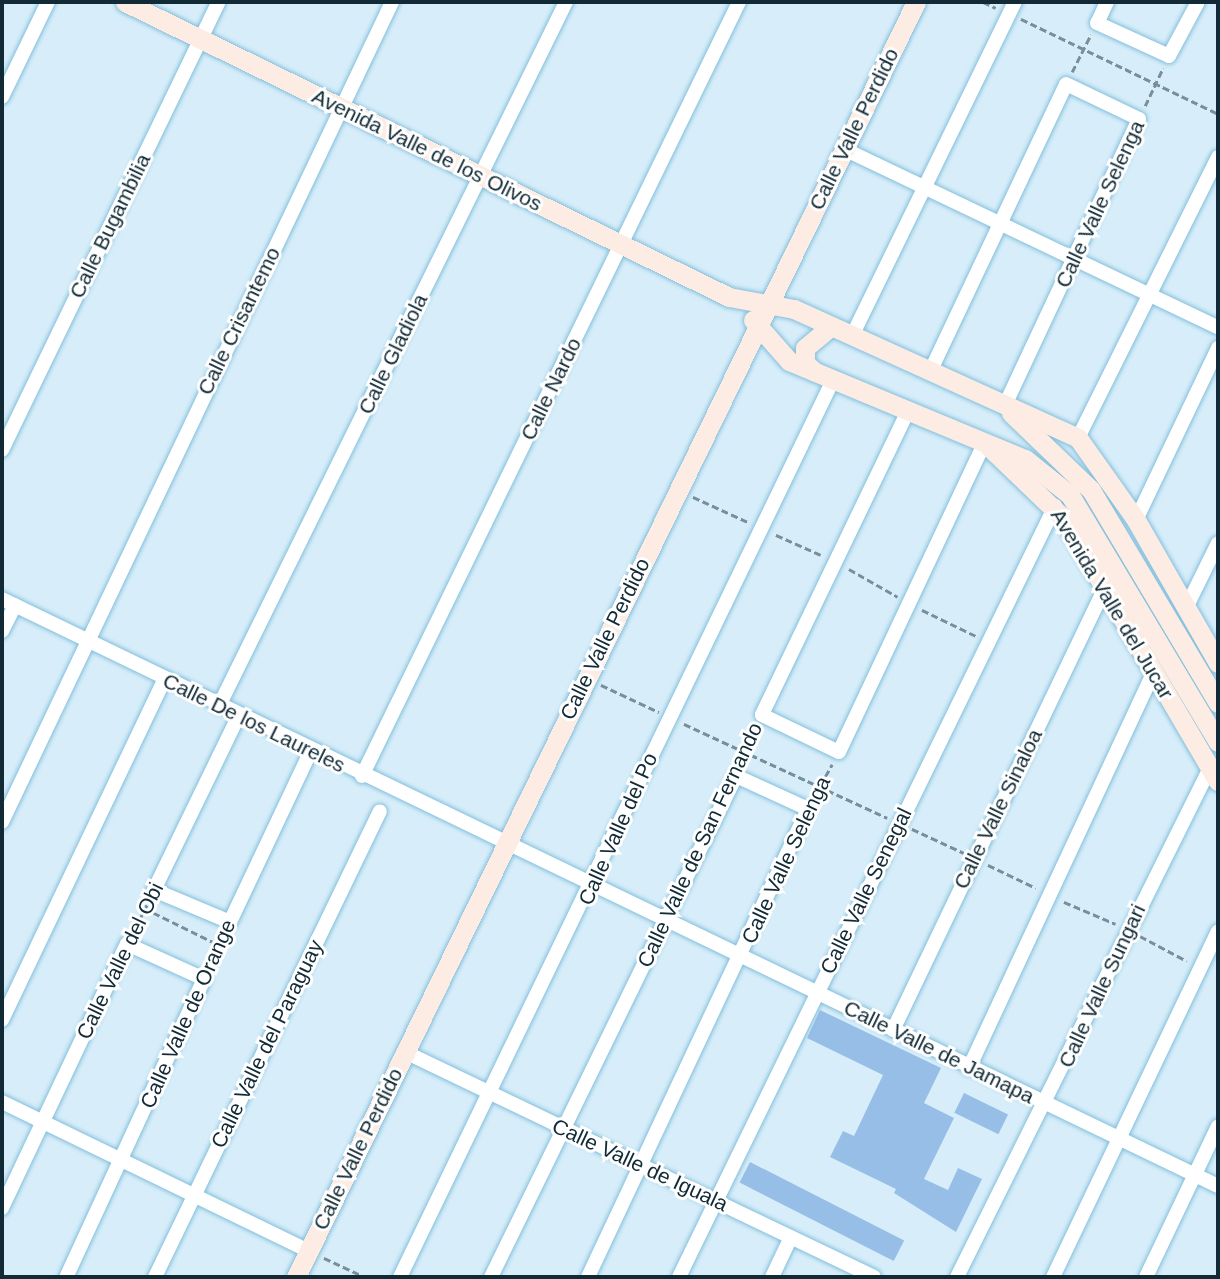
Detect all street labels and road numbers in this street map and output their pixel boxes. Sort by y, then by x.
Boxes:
street label: Calle Valle Perdido [804,44,904,214]
street label: Avenida Valle de los Olivos [308,83,546,217]
street label: Calle Valle Selenga [1050,116,1150,292]
street label: Calle Bugambilia [64,150,156,302]
street label: Calle Crisantemo [192,243,286,399]
street label: Calle Gladiola [353,290,433,418]
street label: Calle Nardo [515,334,587,444]
street label: Avenida Valle del Jucar [1045,504,1179,704]
street label: Calle Valle Perdido [555,554,655,724]
street label: Calle De los Laureles [159,668,349,778]
street label: Calle Valle de San Fernando [632,719,768,971]
street label: Calle Valle Sinaloa [948,725,1048,893]
street label: Calle Valle del Po [573,749,663,909]
street label: Calle Valle Selenga [736,772,836,948]
street label: Calle Valle Senegal [815,804,917,978]
street label: Calle Valle del Obi [71,879,169,1043]
street label: Calle Valle Sungari [1053,900,1151,1072]
street label: Calle Valle de Orange [135,916,241,1112]
street label: Calle Valle del Paraguay [206,936,328,1152]
street label: Calle Valle de Jamapa [840,995,1038,1109]
street label: Calle Valle Perdido [308,1064,408,1234]
street label: Calle Valle de Iguala [548,1113,732,1217]

